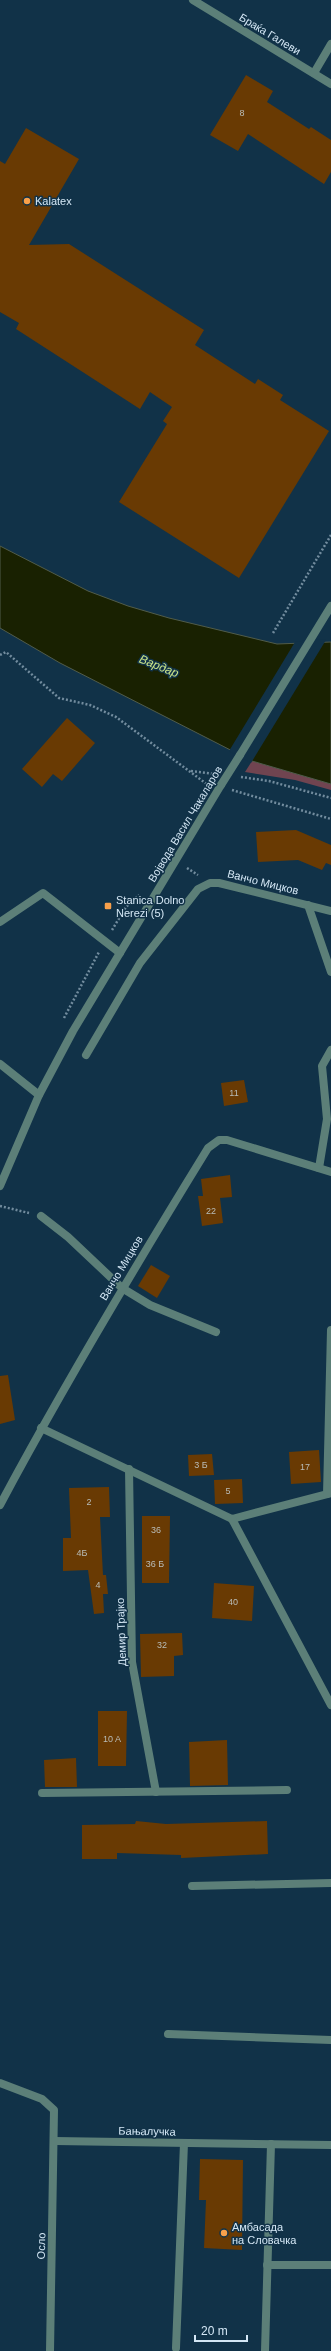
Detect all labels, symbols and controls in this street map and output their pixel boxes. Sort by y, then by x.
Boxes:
street label: Браќа Галеви [237,11,303,57]
house number: 8 [239,108,245,118]
place label: Kalatex [35,195,72,207]
marker: Kalatex [22,196,32,206]
water label: Вардар [137,652,181,680]
street label: Војвода Васил Чакаларов [146,764,224,884]
street label: Ванчо Мицков [226,867,300,897]
place label: Stanica Dolno Nerezi (5) [116,894,185,919]
marker: Stanica Dolno Nerezi (5) [103,901,113,911]
house number: 11 [229,1088,239,1098]
house number: 22 [206,1206,216,1216]
street label: Ванчо Мицков [97,1234,145,1302]
house number: 3 Б [194,1460,208,1470]
house number: 17 [300,1462,310,1472]
house number: 5 [225,1486,231,1496]
house number: 2 [86,1497,92,1507]
house number: 36 [151,1525,161,1535]
house number: 4Б [77,1548,88,1558]
house number: 36 Б [146,1559,164,1569]
house number: 4 [95,1580,101,1590]
house number: 40 [228,1597,238,1607]
street label: Демир Трајко [114,1598,128,1666]
house number: 32 [157,1640,167,1650]
house number: 10 A [103,1734,121,1744]
street label: Бањалучка [118,2125,177,2138]
place label: Амбасада на Словачка [232,2221,297,2246]
marker: Амбасада на Словачка [219,2228,229,2238]
street label: Осло [35,2233,47,2259]
scale bar [195,2317,247,2343]
text: 20 m [201,2324,228,2338]

